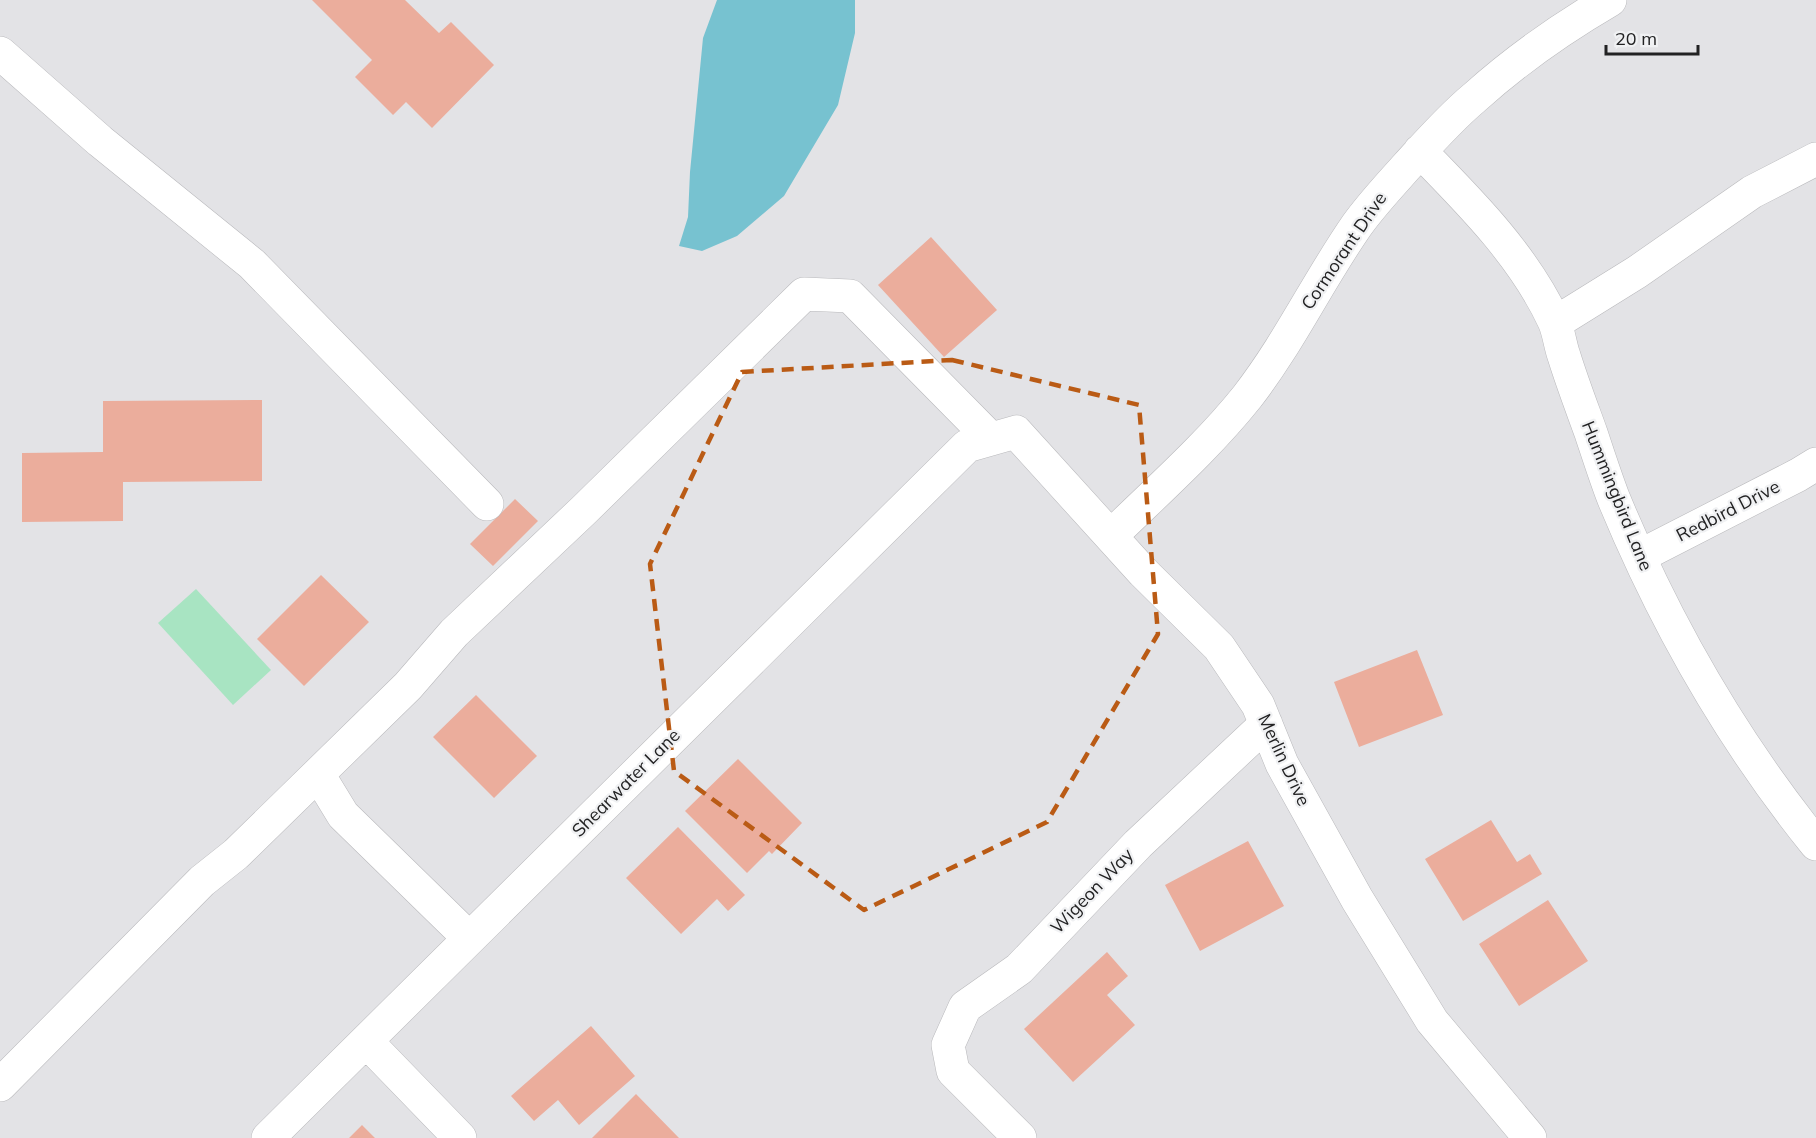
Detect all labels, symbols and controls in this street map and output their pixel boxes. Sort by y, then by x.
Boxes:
scale bar [1606,18,1698,56]
text: 20 m [1615,27,1657,50]
street label: Cormorant Drive [1296,188,1391,314]
street label: Hummingbird Lane [1577,418,1658,574]
street label: Redbird Drive [1672,475,1783,547]
street label: Merlin Drive [1253,710,1316,810]
street label: Shearwater Lane [567,724,685,842]
street label: Wigeon Way [1045,843,1138,938]

